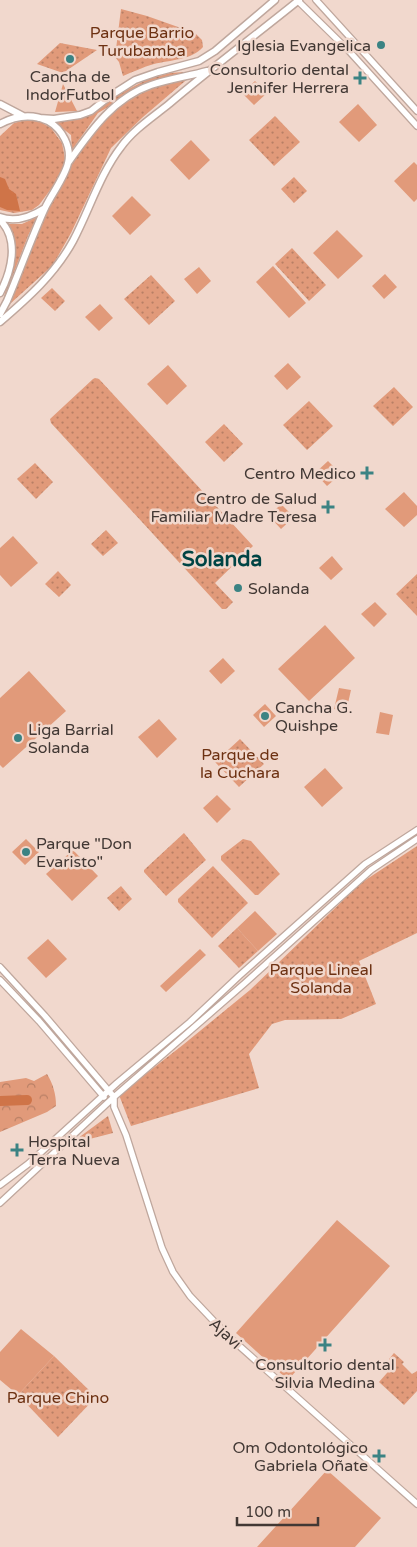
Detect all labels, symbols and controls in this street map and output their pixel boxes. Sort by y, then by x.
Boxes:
park label: Parque Barrio Turubamba [90,23,194,61]
place label: Iglesia Evangelica [237,36,371,56]
marker: Iglesia Evangelica [375,39,387,51]
marker: Cancha de IndorFutbol [64,53,76,65]
place label: Consultorio dental Jennifer Herrera [210,60,349,98]
place label: Cancha de IndorFutbol [26,67,114,105]
marker: Consultorio dental Jennifer Herrera [353,71,367,85]
place label: Centro Medico [244,464,356,484]
marker: Centro Medico [360,466,374,480]
place label: Centro de Salud Familiar Madre Teresa [151,489,317,527]
marker: Centro de Salud Familiar Madre Teresa [321,500,335,514]
district label: Solanda [182,547,262,572]
place label: Solanda [248,579,309,599]
marker: Solanda [232,582,244,594]
place label: Cancha G. Quishpe [275,698,353,736]
marker: Cancha G. Quishpe [259,710,271,722]
place label: Liga Barrial Solanda [28,720,114,758]
marker: Liga Barrial Solanda [12,732,24,744]
park label: Parque de la Cuchara [200,745,280,783]
place label: Parque "Don Evaristo" [36,834,132,872]
marker: Parque "Don Evaristo" [20,846,32,858]
park label: Parque Lineal Solanda [269,960,373,998]
place label: Hospital Terra Nueva [28,1132,120,1170]
marker: Hospital Terra Nueva [10,1143,24,1157]
street label: Ajavi [205,1314,246,1354]
marker: Consultorio dental Silvia Medina [318,1338,332,1352]
place label: Consultorio dental Silvia Medina [255,1355,395,1393]
park label: Parque Chino [7,1388,109,1408]
place label: Om Odontológico Gabriela Oñate [233,1438,368,1476]
marker: Om Odontológico Gabriela Oñate [372,1449,386,1463]
scale bar [237,1494,318,1526]
text: 100 m [245,1503,291,1521]

